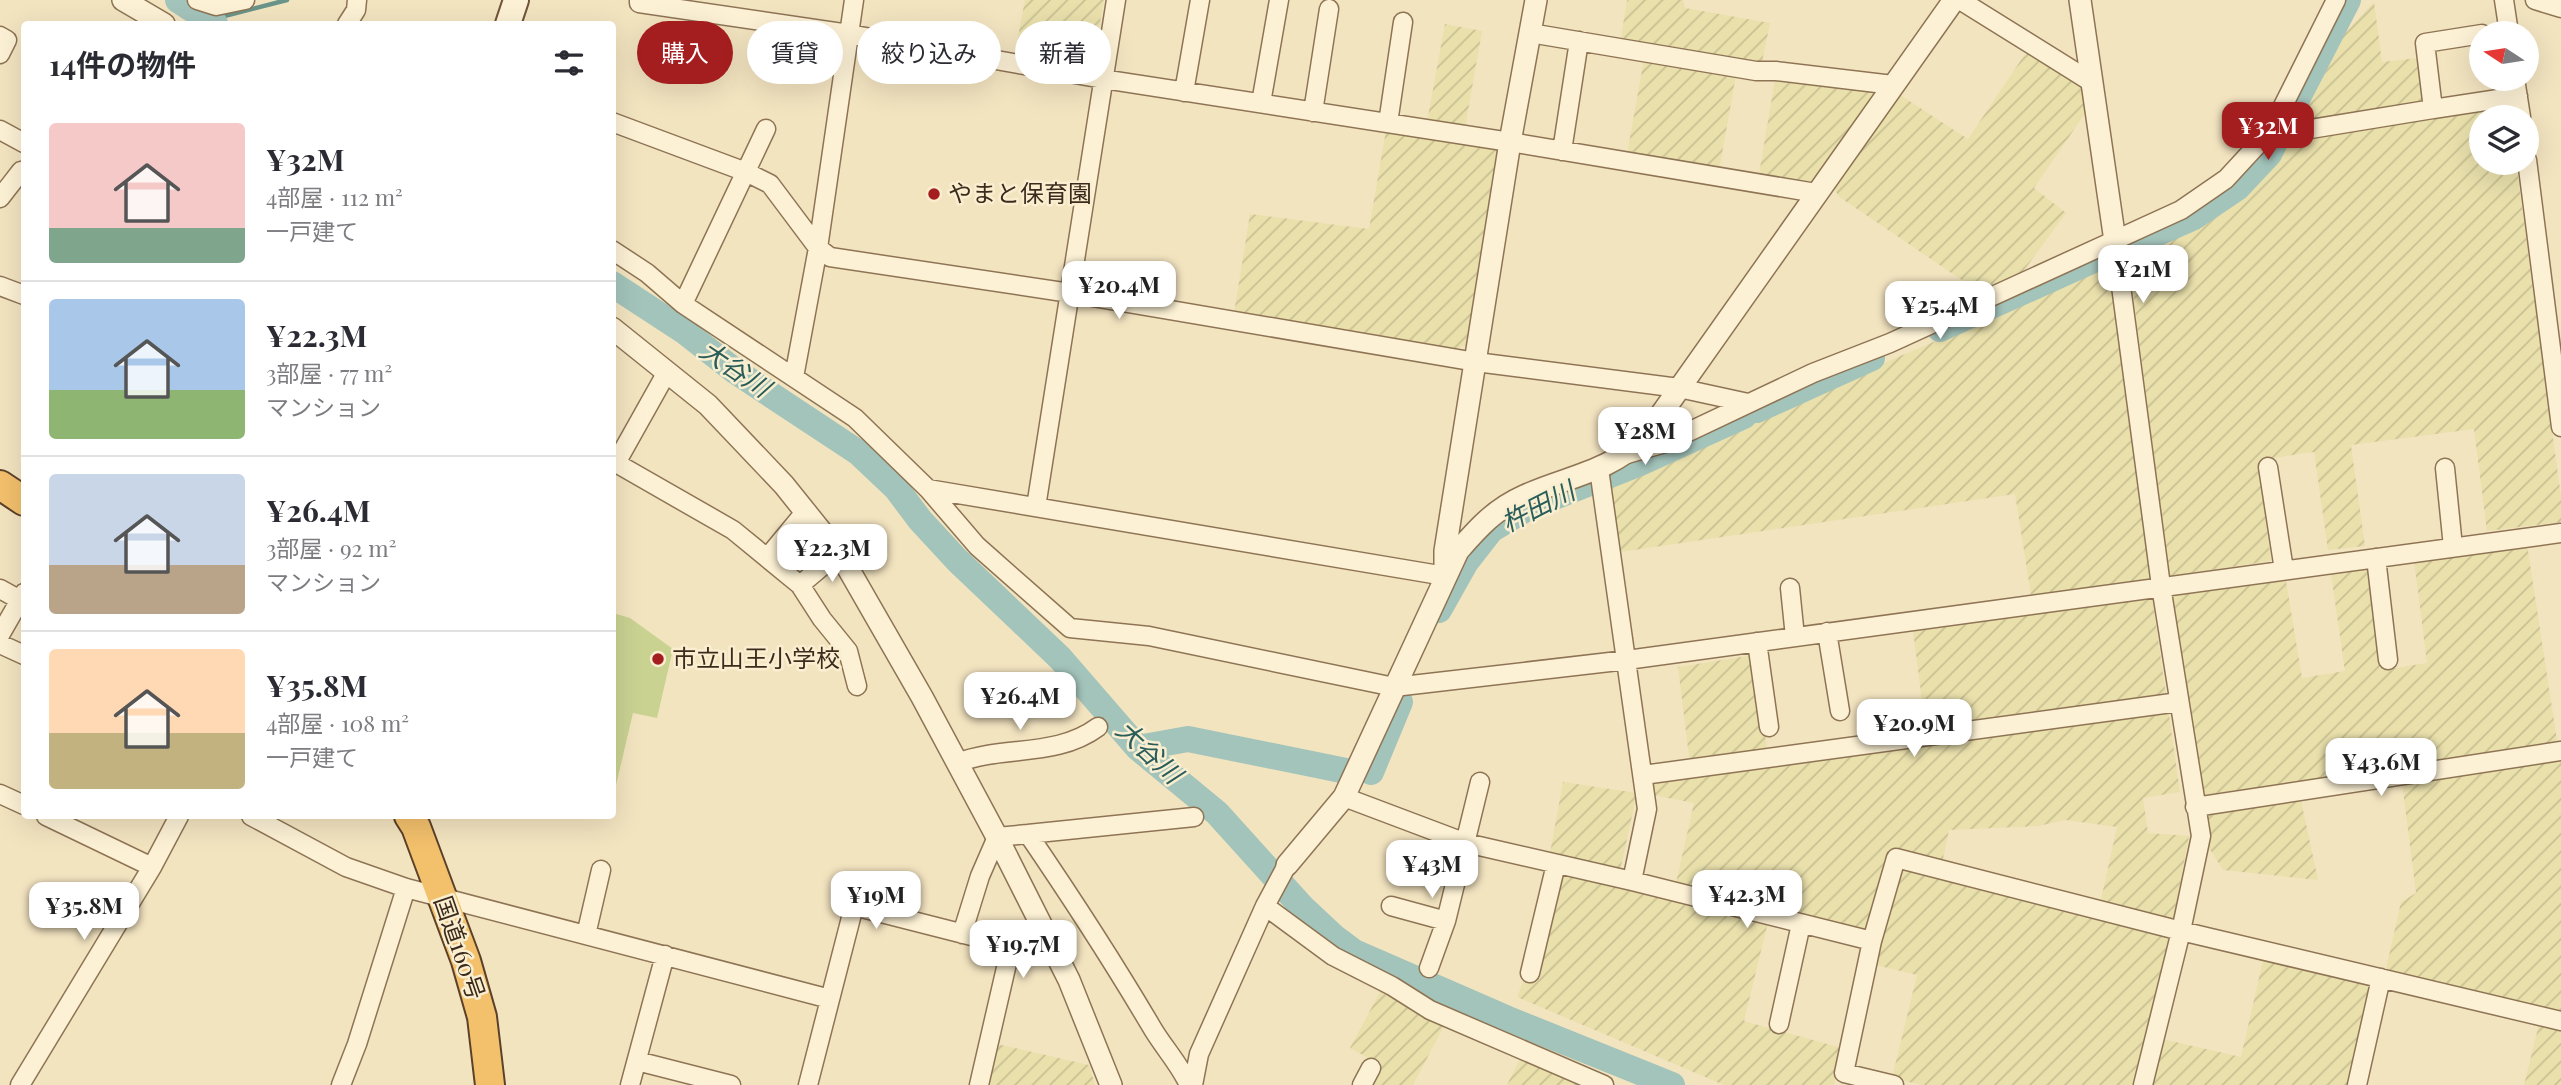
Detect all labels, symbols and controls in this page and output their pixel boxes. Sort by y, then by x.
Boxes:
chip: 購入 [637,21,733,84]
chip: 賃貸 [747,21,843,84]
chip: 絞り込み [857,21,1001,84]
chip: 新着 [1015,21,1111,84]
north arrow [2469,21,2539,91]
map controls [2469,21,2539,175]
text: 14件の物件 [49,44,196,84]
icon: filters [550,44,588,82]
pin: ¥32M [2227,102,2309,162]
button: layers [2469,105,2539,175]
text: ¥32M [2238,109,2298,140]
text: ¥32M [266,139,344,179]
icon: home [105,151,189,235]
place label: やまと保育園 [948,176,1092,208]
text: 4部屋 · 112 m² [266,181,403,212]
marker: やまと保育園 [926,186,942,202]
text: 一戸建て [266,215,358,246]
pin: ¥21M [2102,246,2184,305]
text: ¥21M [2114,252,2172,283]
pin: ¥20.4M [1062,262,1176,321]
text: ¥20.4M [1078,268,1160,299]
pin: ¥25.4M [1883,282,1997,341]
text: ¥25.4M [1901,288,1979,319]
text: ¥22.3M [266,315,367,355]
icon: home [105,327,189,411]
water label: 大谷川 [694,331,780,406]
text: 3部屋 · 77 m² [266,357,392,388]
text: マンション [266,391,381,422]
pin: ¥28M [1604,407,1686,467]
text: ¥28M [1614,414,1676,445]
water label: 杵田川 [1495,471,1583,539]
text: ¥26.4M [266,490,371,530]
icon: home [105,502,189,586]
pin: ¥22.3M [775,524,889,584]
text: ¥22.3M [793,531,871,562]
text: 3部屋 · 92 m² [266,532,397,563]
text: マンション [266,566,381,597]
place label: 市立山王小学校 [672,641,840,673]
marker: 市立山王小学校 [650,651,666,667]
text: ¥35.8M [266,665,368,705]
pin: ¥26.4M [963,672,1077,732]
icon: home [105,677,189,761]
text: ¥26.4M [980,679,1060,710]
pin: ¥20.9M [1857,700,1971,759]
text: ¥20.9M [1873,706,1955,737]
text: 4部屋 · 108 m² [266,707,409,738]
water label: 大谷川 [1110,712,1193,792]
pin: ¥43.6M [2324,738,2438,798]
text: 一戸建て [266,741,358,772]
text: ¥43.6M [2342,745,2421,776]
pin: ¥43M [1391,841,1473,900]
text: ¥43M [1402,847,1462,878]
pin: ¥42.3M [1690,870,1804,930]
pin: ¥19M [835,872,917,931]
text: ¥42.3M [1708,877,1786,908]
text: ¥19M [847,878,905,909]
pin: ¥35.8M [27,883,141,942]
text: ¥35.8M [45,889,123,920]
street label: 国道160号 [428,891,494,1003]
pin: ¥19.7M [966,920,1080,980]
text: ¥19.7M [986,927,1060,958]

